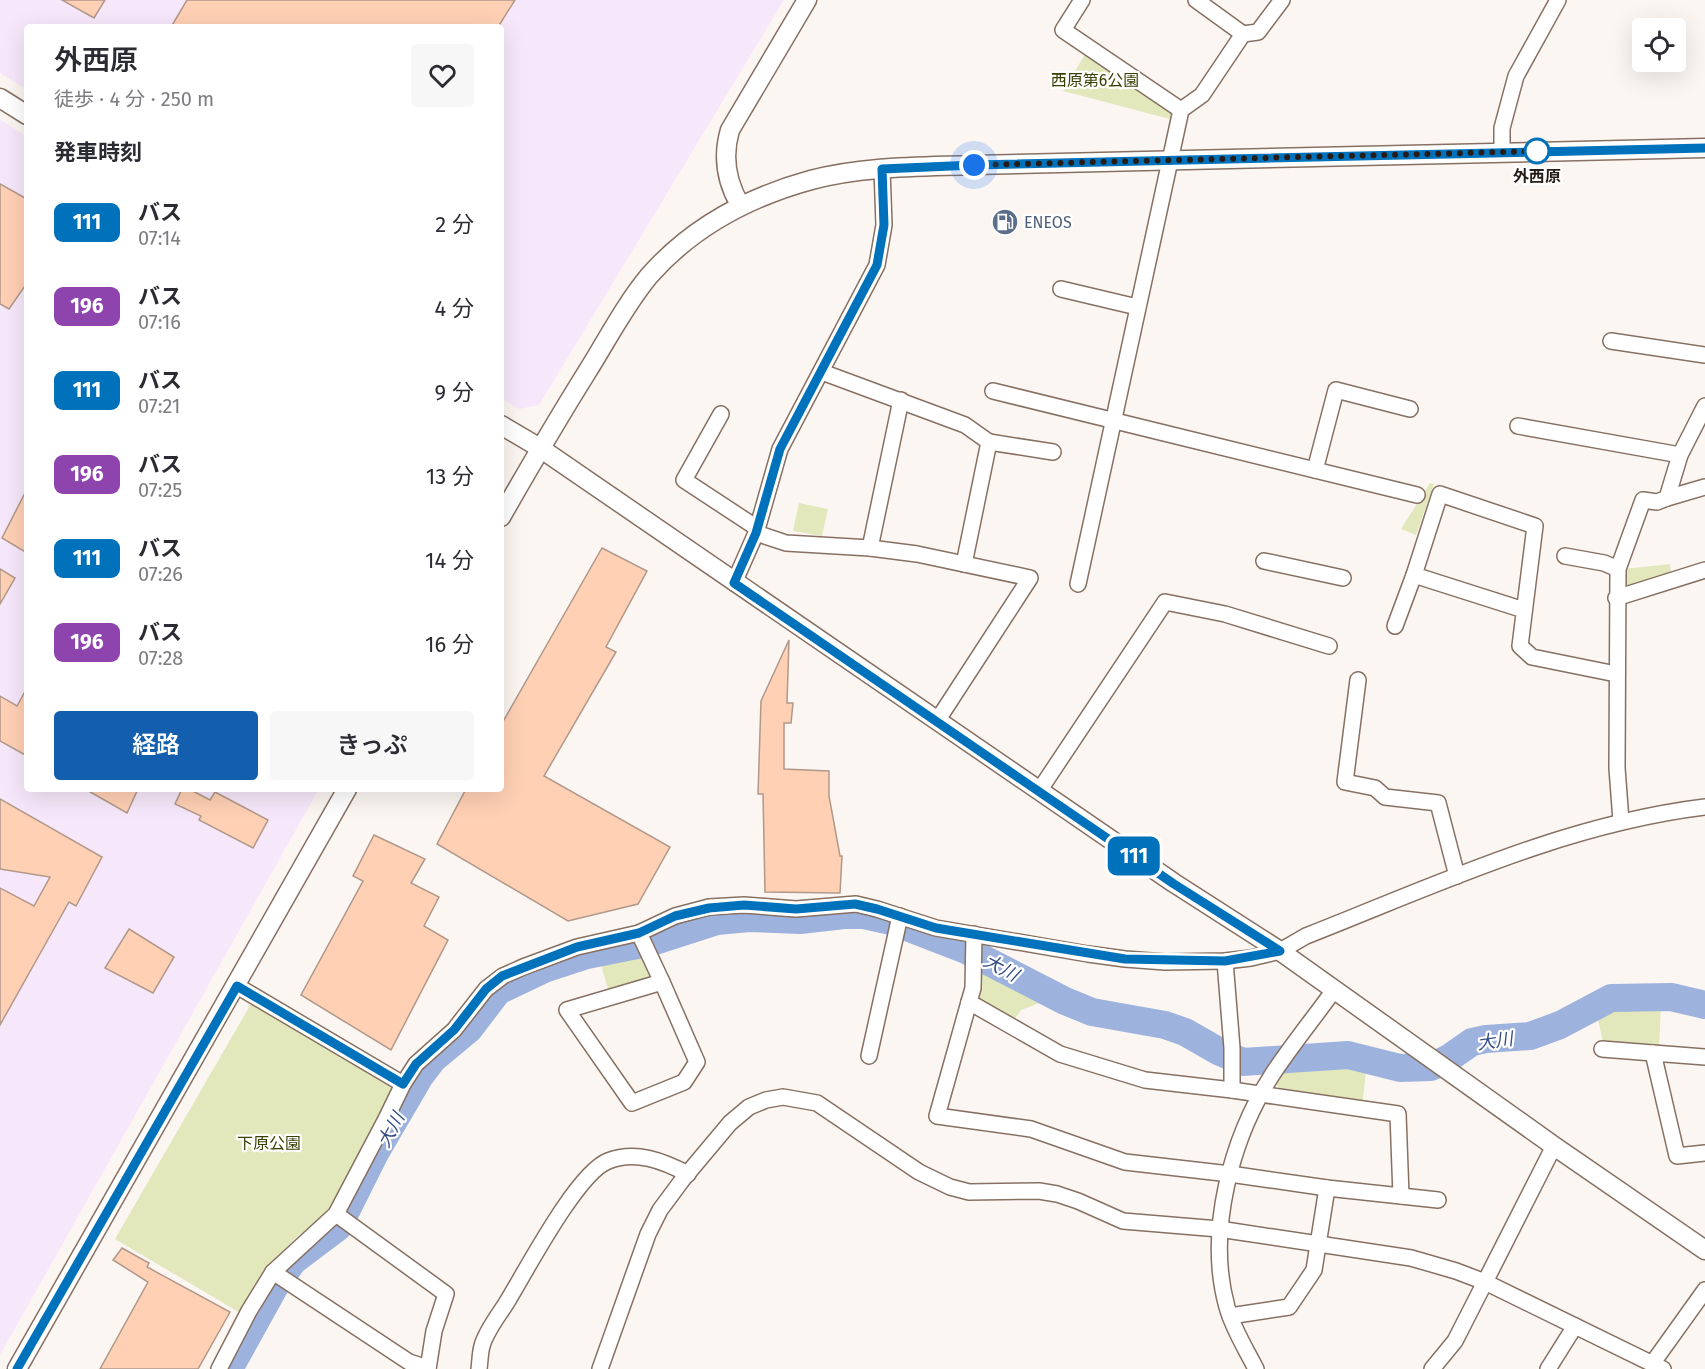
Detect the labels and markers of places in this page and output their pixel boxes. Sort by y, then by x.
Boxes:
marker: 外西原 [1524,138,1550,164]
place label: 外西原 [1513,167,1561,186]
fuel station icon: ENEOS [990,207,1020,237]
place label: ENEOS [1024,213,1072,232]

